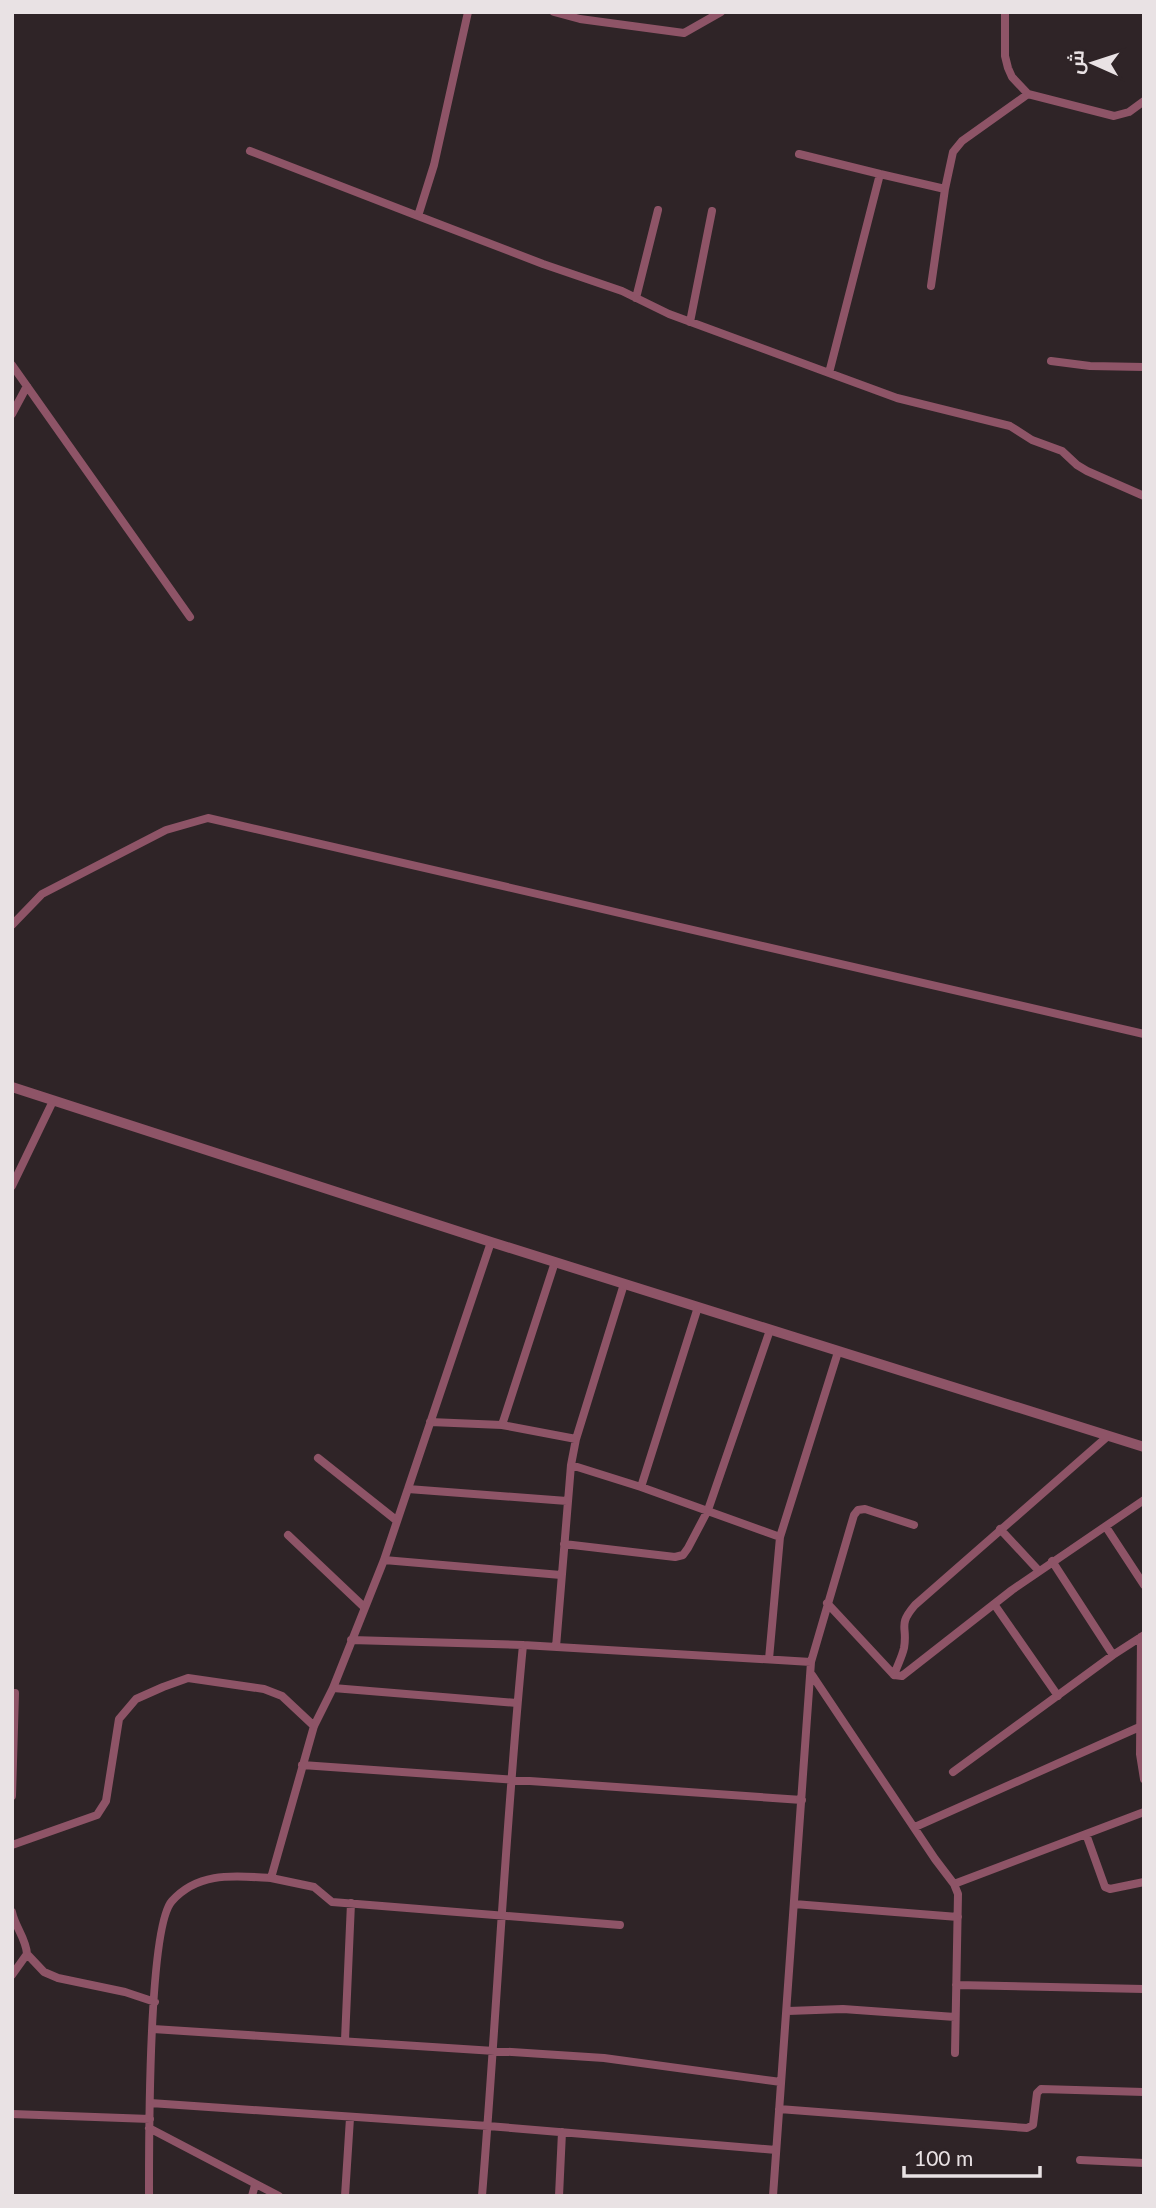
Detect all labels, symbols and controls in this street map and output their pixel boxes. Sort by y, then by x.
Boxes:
north arrow [1058,28,1128,98]
text: ش [1063,49,1089,75]
scale bar [904,2134,1040,2178]
text: 100 m [914,2145,973,2170]

